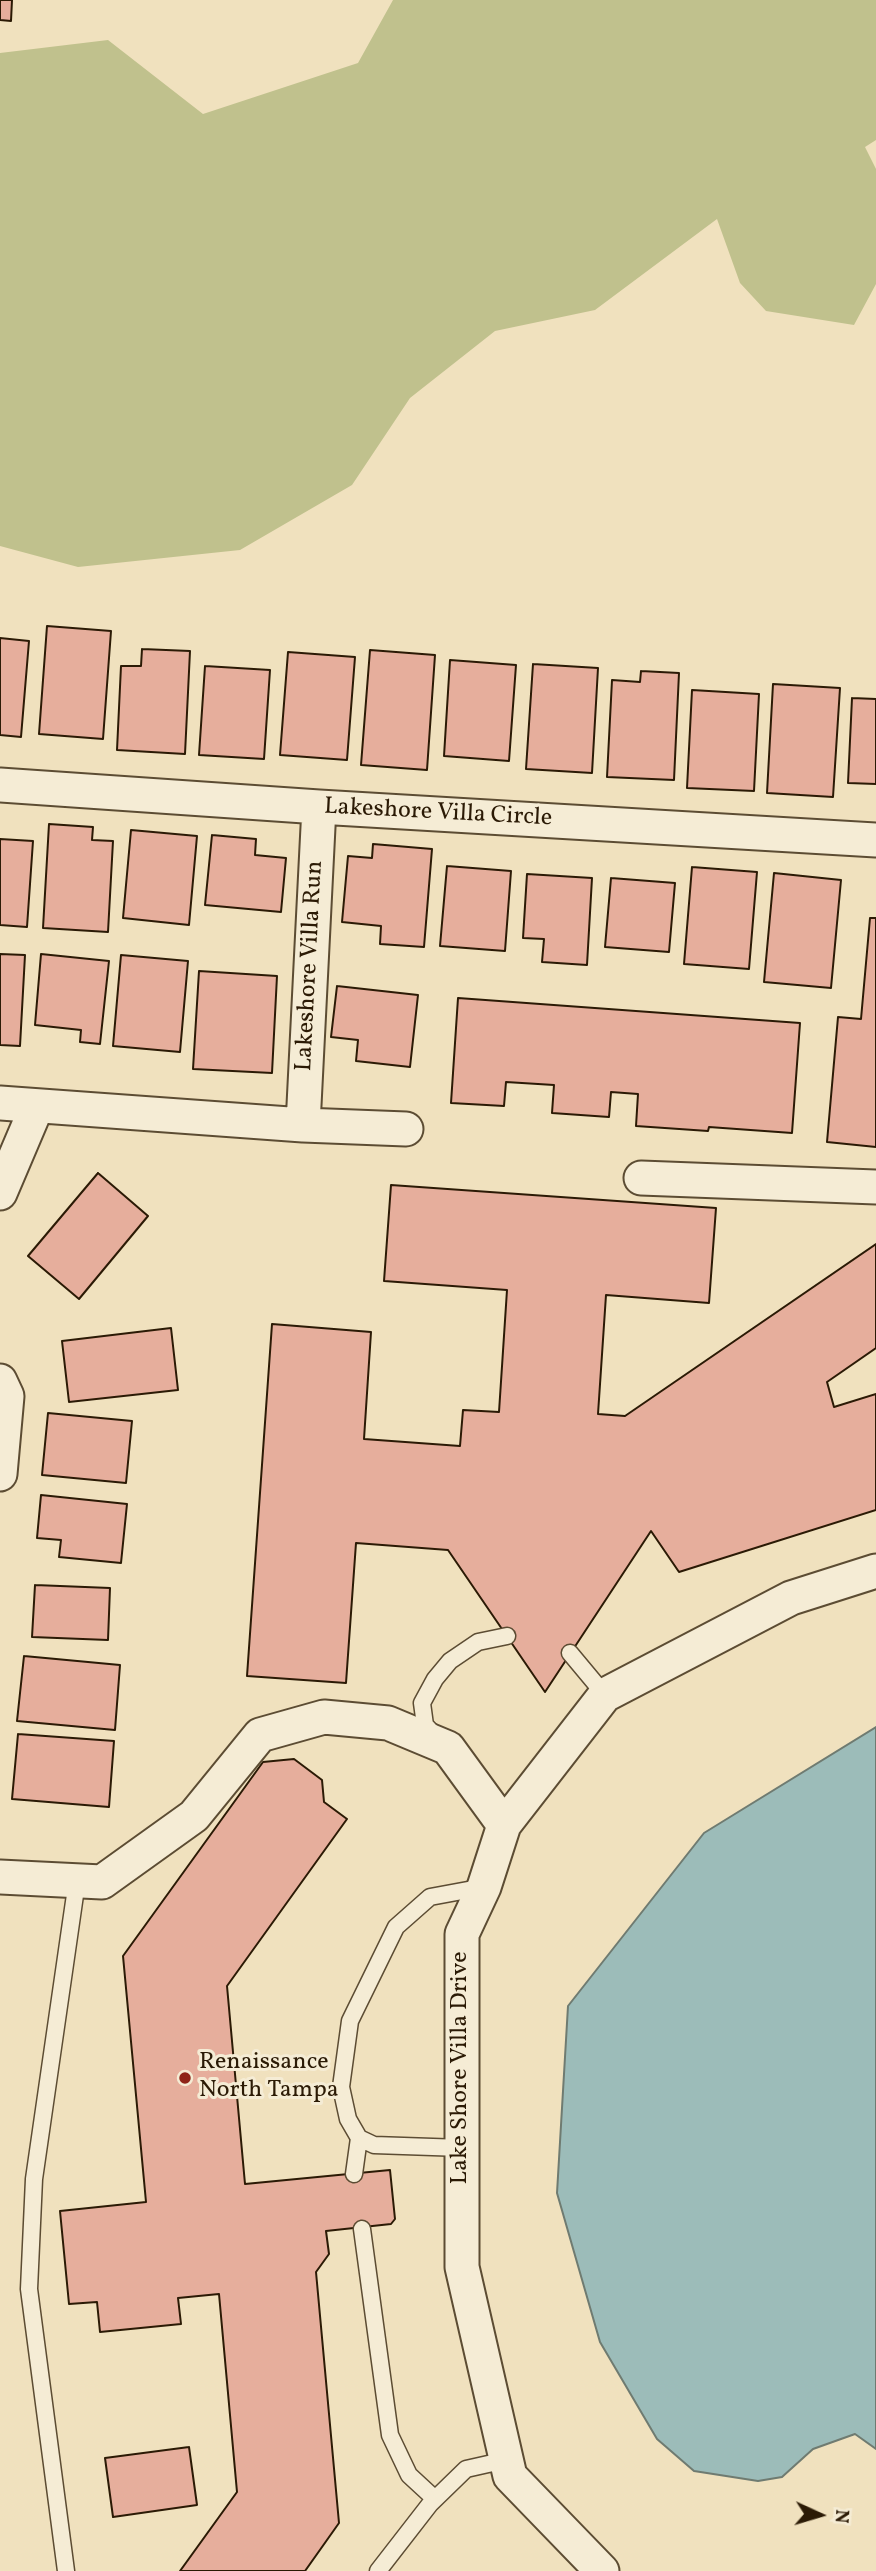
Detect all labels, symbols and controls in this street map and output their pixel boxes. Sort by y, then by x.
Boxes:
street label: Lakeshore Villa Circle [323,794,553,834]
street label: Lakeshore Villa Run [291,860,331,1072]
street label: Lake Shore Villa Drive [448,1951,476,2185]
place label: Renaissance North Tampa [199,2050,339,2106]
marker: Renaissance North Tampa [177,2070,193,2086]
north arrow [785,2480,855,2550]
text: N [827,2509,854,2524]

